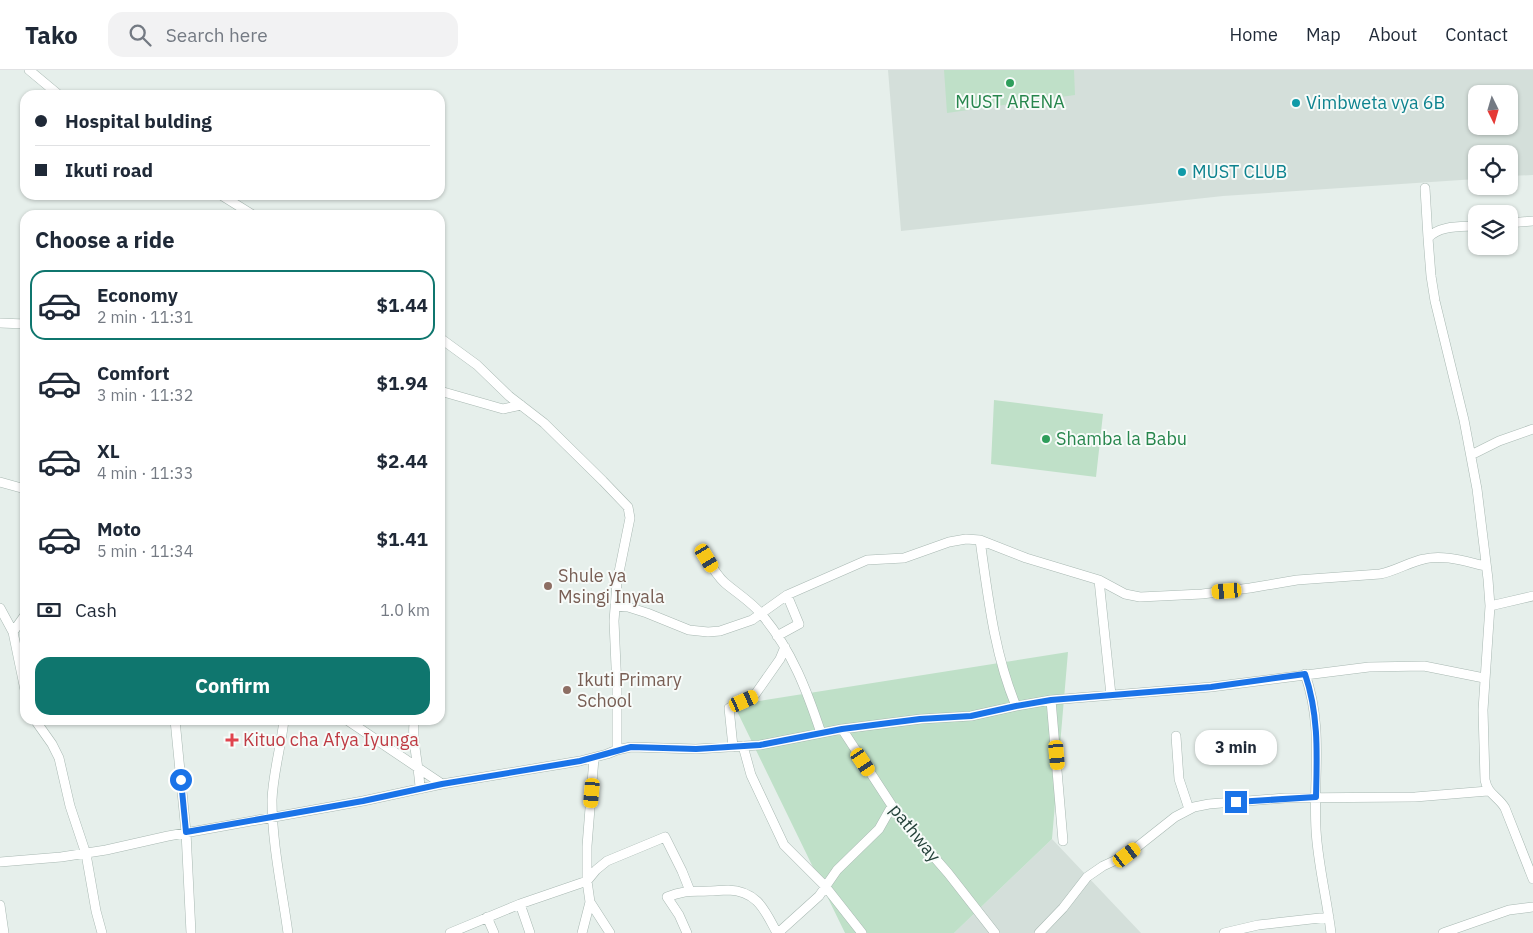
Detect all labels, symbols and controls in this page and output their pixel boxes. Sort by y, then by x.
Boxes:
search box [108,12,458,57]
text: Tako [25,19,78,51]
icon: search [126,21,154,49]
text: Search here [166,23,268,47]
text: Home [1230,23,1278,46]
text: Map [1306,23,1341,46]
text: About [1369,23,1417,46]
text: Contact [1445,23,1508,46]
marker: MUST ARENA [1004,77,1016,89]
north arrow [1468,85,1518,135]
map controls [1468,85,1518,255]
place label: MUST ARENA [955,90,1065,113]
place label: Vimbweta vya 6B [1306,91,1445,114]
marker: Vimbweta vya 6B [1290,97,1302,109]
text: Hospital bulding [65,109,212,133]
button: locate [1468,145,1518,195]
text: Ikuti road [65,158,153,182]
place label: MUST CLUB [1192,160,1287,183]
marker: MUST CLUB [1176,166,1188,178]
button: layers [1468,205,1518,255]
text: Choose a ride [35,225,175,254]
icon: car [37,283,82,328]
text: Economy [97,283,178,307]
text: $1.44 [376,293,428,317]
text: 2 min · 11:31 [97,307,193,327]
icon: car [37,361,82,406]
text: Comfort [97,361,170,385]
text: $1.94 [376,371,428,395]
text: 3 min · 11:32 [97,385,193,405]
place label: Shamba la Babu [1056,427,1187,450]
marker: Shamba la Babu [1040,433,1052,445]
icon: car [37,439,82,484]
text: XL [97,439,120,463]
text: $2.44 [376,449,428,473]
text: 4 min · 11:33 [97,463,193,483]
icon: car [37,517,82,562]
text: Moto [97,517,141,541]
text: $1.41 [376,527,428,551]
text: 5 min · 11:34 [97,541,193,561]
car [692,541,721,575]
place label: Shule ya Msingi Inyala [558,564,665,608]
marker: Shule ya Msingi Inyala [542,580,554,592]
car [1211,582,1242,600]
icon: cash [35,596,63,624]
text: Cash [75,598,117,622]
text: 1.0 km [380,600,430,620]
button: Confirm [35,657,430,715]
place label: Ikuti Primary School [577,668,682,712]
marker: Ikuti Primary School [561,684,573,696]
car [727,688,760,714]
place label: Kituo cha Afya Iyunga [243,728,419,751]
callout: 3 min [1195,730,1277,764]
marker: Kituo cha Afya Iyunga [225,733,239,747]
text: 3 min [1215,737,1257,757]
car [1048,739,1065,771]
car [848,745,877,779]
route start [170,769,192,791]
car [583,777,600,809]
route end [1225,791,1247,813]
street label: pathway [885,799,946,867]
car [1110,840,1143,870]

